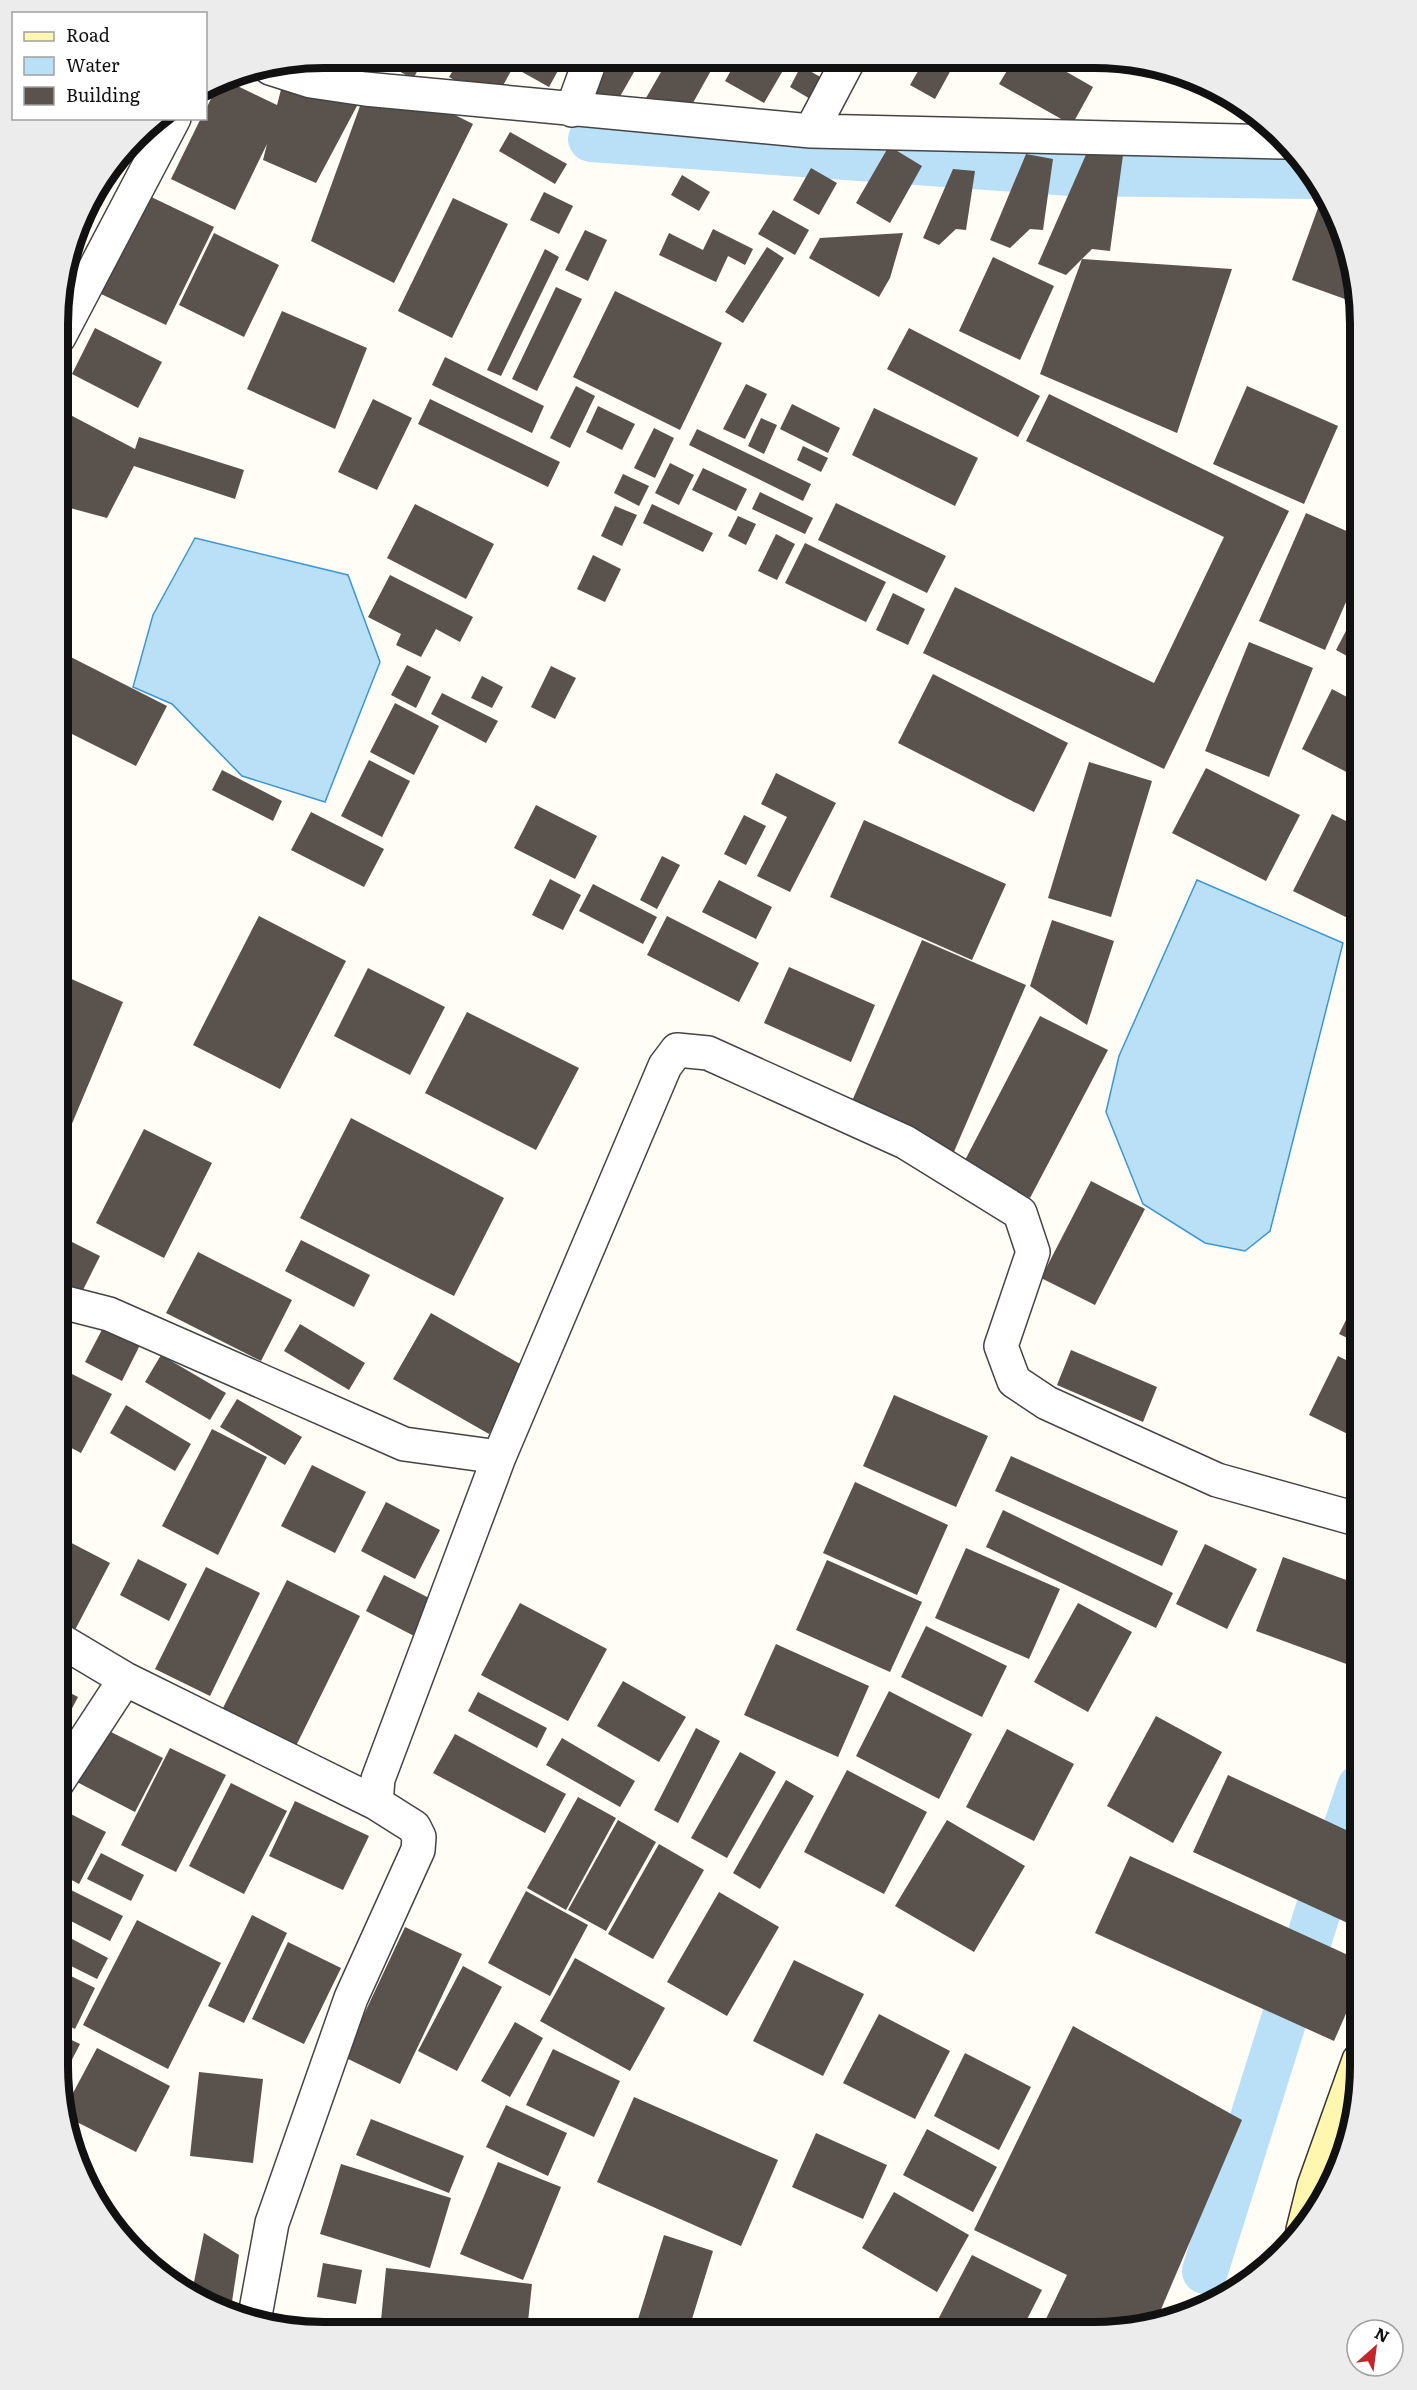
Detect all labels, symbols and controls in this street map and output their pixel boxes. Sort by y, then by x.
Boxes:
legend [12,12,207,120]
text: Road [66,21,110,48]
text: Water [66,51,120,78]
text: Building [66,81,141,108]
north arrow [1345,2318,1405,2378]
text: N [1371,2320,1394,2348]

